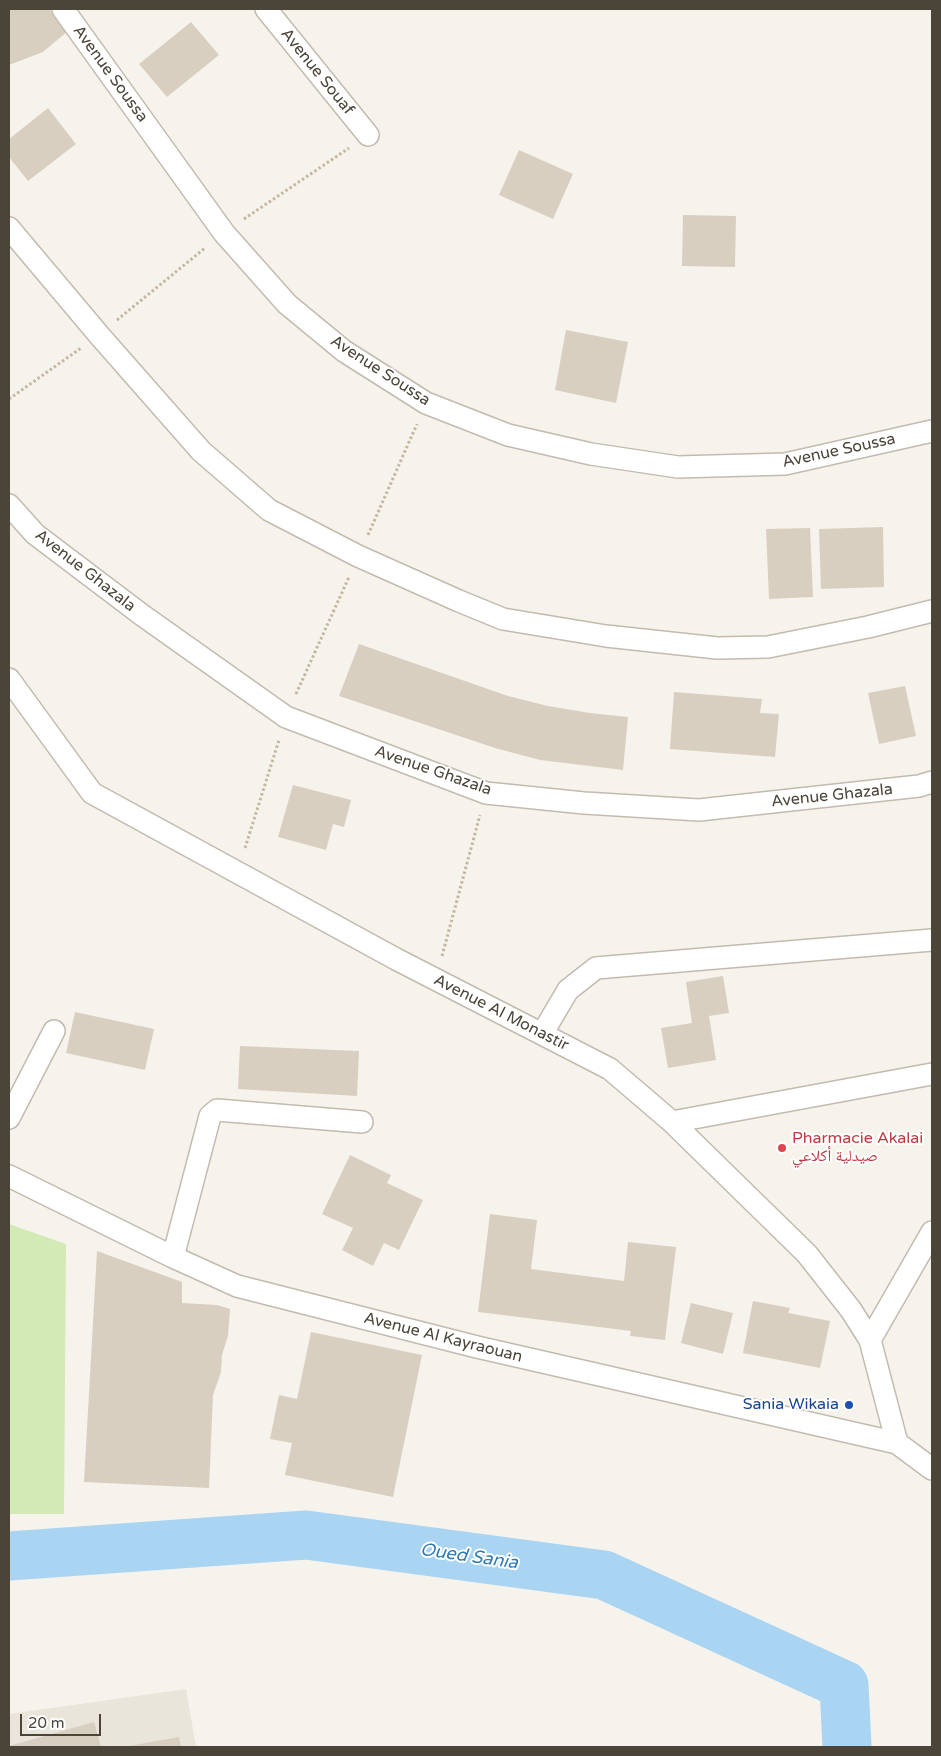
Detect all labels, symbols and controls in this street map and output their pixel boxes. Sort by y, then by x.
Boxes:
street label: Avenue Soussa [68,22,152,126]
street label: Avenue Souaf [276,25,358,119]
street label: Avenue Soussa [327,332,433,410]
street label: Avenue Soussa [781,430,897,472]
street label: Avenue Ghazala [31,526,139,616]
street label: Avenue Ghazala [372,742,494,800]
street label: Avenue Ghazala [770,780,894,812]
street label: Avenue Al Monastir [430,971,572,1055]
place label: Pharmacie Akalai صيدلية أكلاعي [792,1129,923,1167]
marker: Pharmacie Akalai صيدلية أكلاعي [776,1142,788,1154]
street label: Avenue Al Kayraouan [362,1309,524,1367]
place label: Sania Wikaia [743,1395,839,1415]
marker: Sania Wikaia [843,1399,855,1411]
water label: Oued Sania [419,1539,519,1575]
scale bar [22,1704,104,1736]
text: 20 m [28,1714,65,1732]

